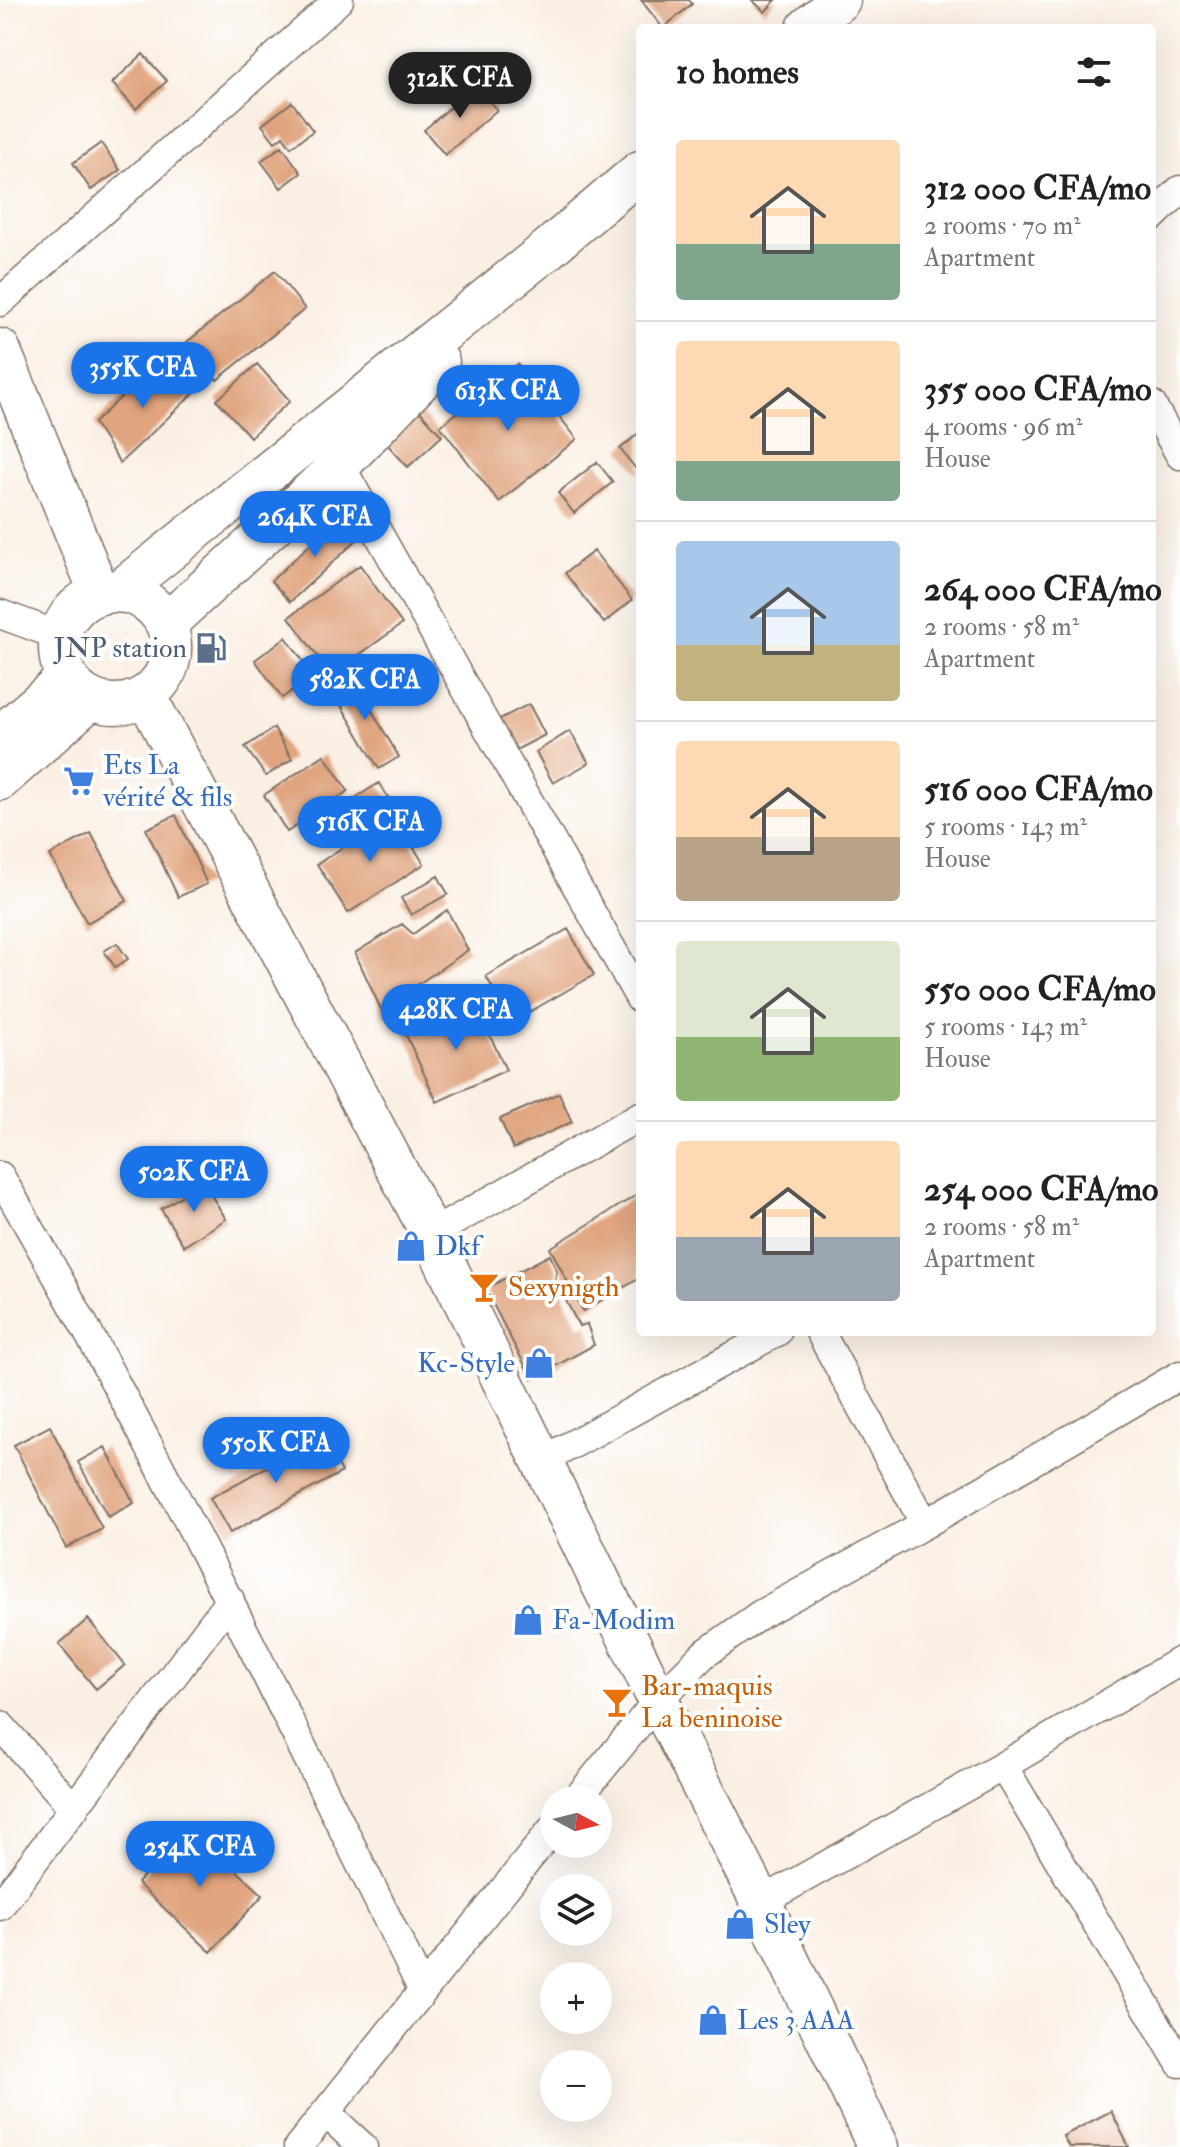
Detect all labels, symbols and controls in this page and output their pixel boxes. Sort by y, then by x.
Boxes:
icon: filters [1072,50,1116,94]
text: 10 homes [676,51,799,94]
pin: 312K CFA [377,52,543,120]
text: 312K CFA [406,62,514,94]
text: 312 000 CFA/mo [924,167,1151,210]
icon: home [740,172,836,268]
text: 2 rooms · 70 m² [924,210,1081,242]
text: Apartment [924,242,1035,274]
pin: 355K CFA [60,342,226,410]
text: 355K CFA [89,352,197,384]
pin: 613K CFA [425,365,591,433]
text: 355 000 CFA/mo [924,368,1152,411]
icon: home [740,373,836,469]
text: 613K CFA [455,375,561,407]
text: 4 rooms · 96 m² [924,411,1083,443]
text: House [924,443,991,475]
pin: 264K CFA [232,491,398,559]
text: 264K CFA [258,501,372,533]
text: 264 000 CFA/mo [924,568,1162,611]
icon: home [740,573,836,669]
text: 2 rooms · 58 m² [924,611,1079,643]
place label: JNP station [53,631,187,666]
fuel station icon: JNP station [194,631,228,665]
text: Apartment [924,643,1035,675]
pin: 582K CFA [282,654,448,722]
text: 582K CFA [309,664,421,696]
place label: Ets La vérité & fils [102,748,232,815]
supermarket icon: Ets La vérité & fils [62,764,96,798]
text: 516 000 CFA/mo [924,768,1153,811]
icon: home [740,773,836,869]
pin: 516K CFA [287,796,453,864]
text: 516K CFA [316,806,424,838]
text: 5 rooms · 143 m² [924,811,1087,843]
text: House [924,843,991,875]
text: 550 000 CFA/mo [924,968,1156,1011]
icon: home [740,973,836,1069]
pin: 428K CFA [373,984,539,1052]
text: 428K CFA [399,994,513,1026]
text: 5 rooms · 143 m² [924,1011,1087,1043]
text: House [924,1043,991,1075]
pin: 502K CFA [111,1146,277,1214]
text: 502K CFA [138,1156,250,1188]
text: 254 000 CFA/mo [924,1168,1158,1211]
icon: home [740,1173,836,1269]
text: 2 rooms · 58 m² [924,1211,1079,1243]
shop icon: Dkf [394,1229,428,1263]
place label: Dkf [435,1229,484,1264]
text: Apartment [924,1243,1035,1275]
bar icon: Sexynigth [467,1270,501,1304]
place label: Sexynigth [508,1270,620,1305]
place label: Kc-Style [417,1346,515,1381]
shop icon: Kc-Style [522,1346,556,1380]
pin: 550K CFA [193,1417,359,1485]
text: 550K CFA [221,1427,331,1459]
shop icon: Fa-Modim [511,1603,545,1637]
place label: Fa-Modim [552,1603,675,1638]
place label: Bar-maquis La beninoise [641,1669,783,1736]
bar icon: Bar-maquis La beninoise [600,1685,634,1719]
north arrow [540,1786,612,1858]
map controls [540,1786,612,2122]
pin: 254K CFA [117,1821,283,1889]
text: 254K CFA [144,1831,256,1863]
button: layers [540,1874,612,1946]
shop icon: Sley [723,1907,757,1941]
place label: Sley [764,1907,811,1942]
button: + [540,1962,612,2034]
shop icon: Les 3 AAA [696,2003,730,2037]
place label: Les 3 AAA [737,2003,855,2038]
button: − [540,2050,612,2122]

